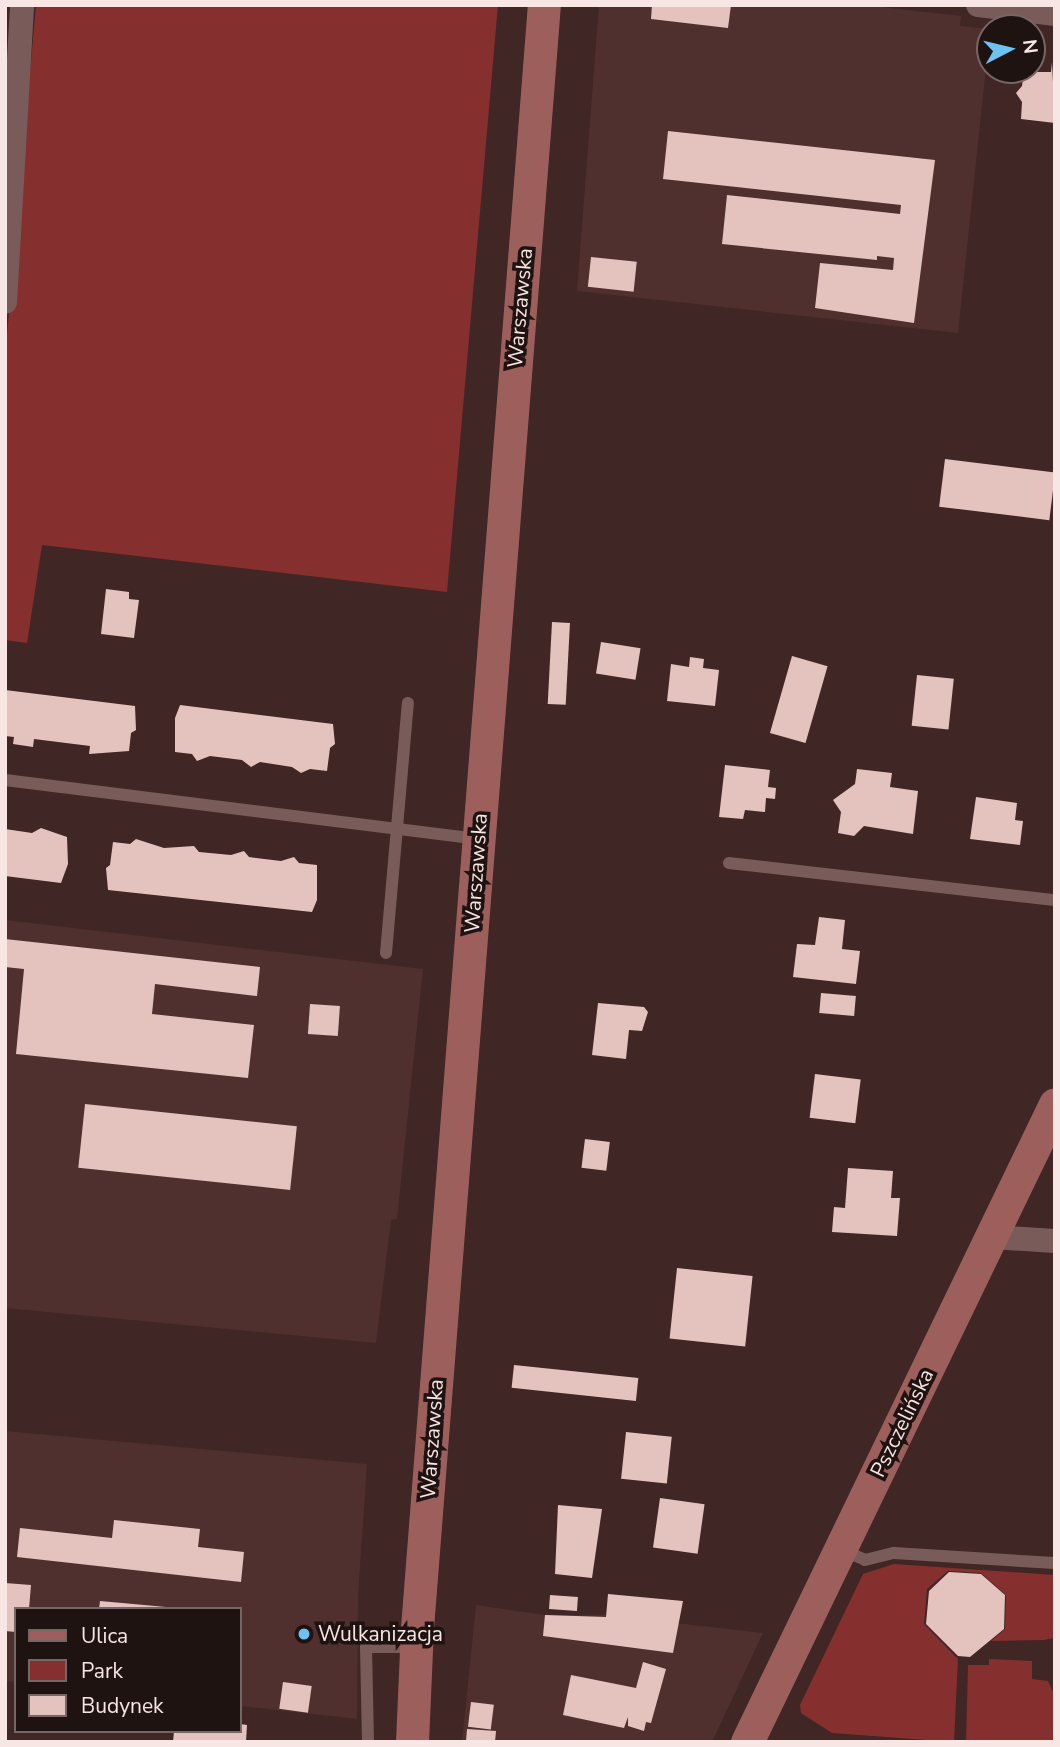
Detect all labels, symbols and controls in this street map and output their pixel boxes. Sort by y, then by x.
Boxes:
north arrow [976,14,1046,84]
text: N [1016,38,1044,55]
street label: Warszawska [502,247,538,369]
street label: Warszawska [459,812,493,934]
street label: Pszczelińska [865,1365,939,1481]
street label: Warszawska [415,1378,449,1500]
legend [14,1607,242,1733]
place label: Wulkanizacja [318,1621,443,1647]
text: Ulica [81,1622,128,1650]
marker: Wulkanizacja [296,1626,312,1642]
text: Park [81,1657,123,1685]
text: Budynek [81,1692,164,1720]

